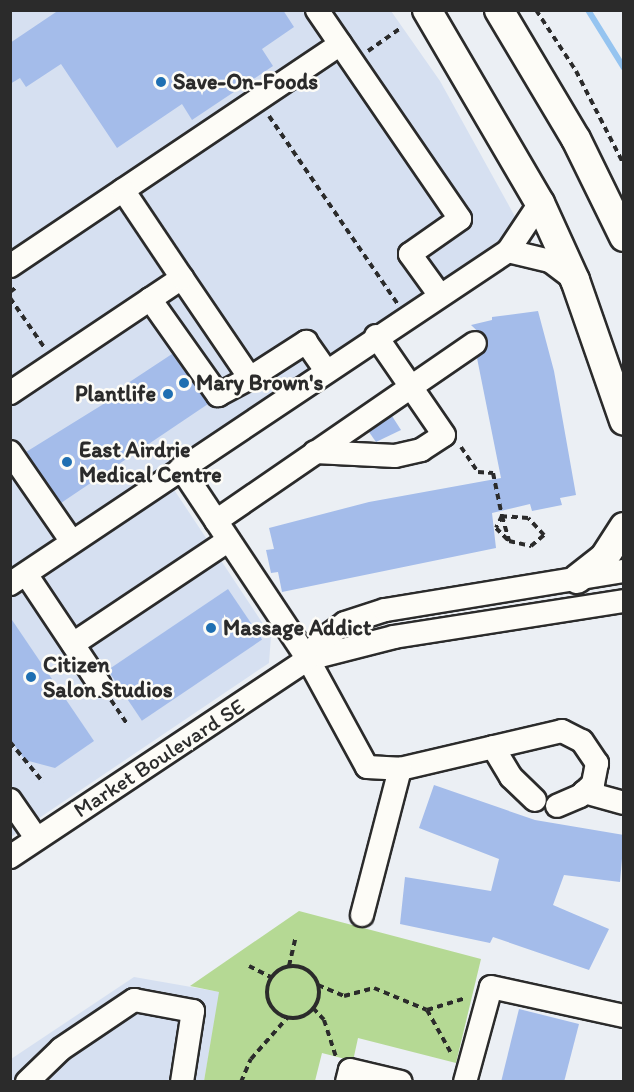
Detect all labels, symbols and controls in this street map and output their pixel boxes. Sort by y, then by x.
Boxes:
place label: Save-On-Foods [173,69,318,95]
marker: Save-On-Foods [154,75,168,89]
place label: Mary Brown's [196,370,324,396]
marker: Mary Brown's [177,376,191,390]
place label: Plantlife [75,381,156,407]
marker: Plantlife [161,387,175,401]
place label: East Airdrie Medical Centre [79,436,222,488]
marker: East Airdrie Medical Centre [60,455,74,469]
place label: Massage Addict [223,615,371,641]
marker: Massage Addict [204,621,218,635]
place label: Citizen Salon Studios [43,651,172,702]
marker: Citizen Salon Studios [24,670,38,684]
street label: Market Boulevard SE [68,693,250,823]

